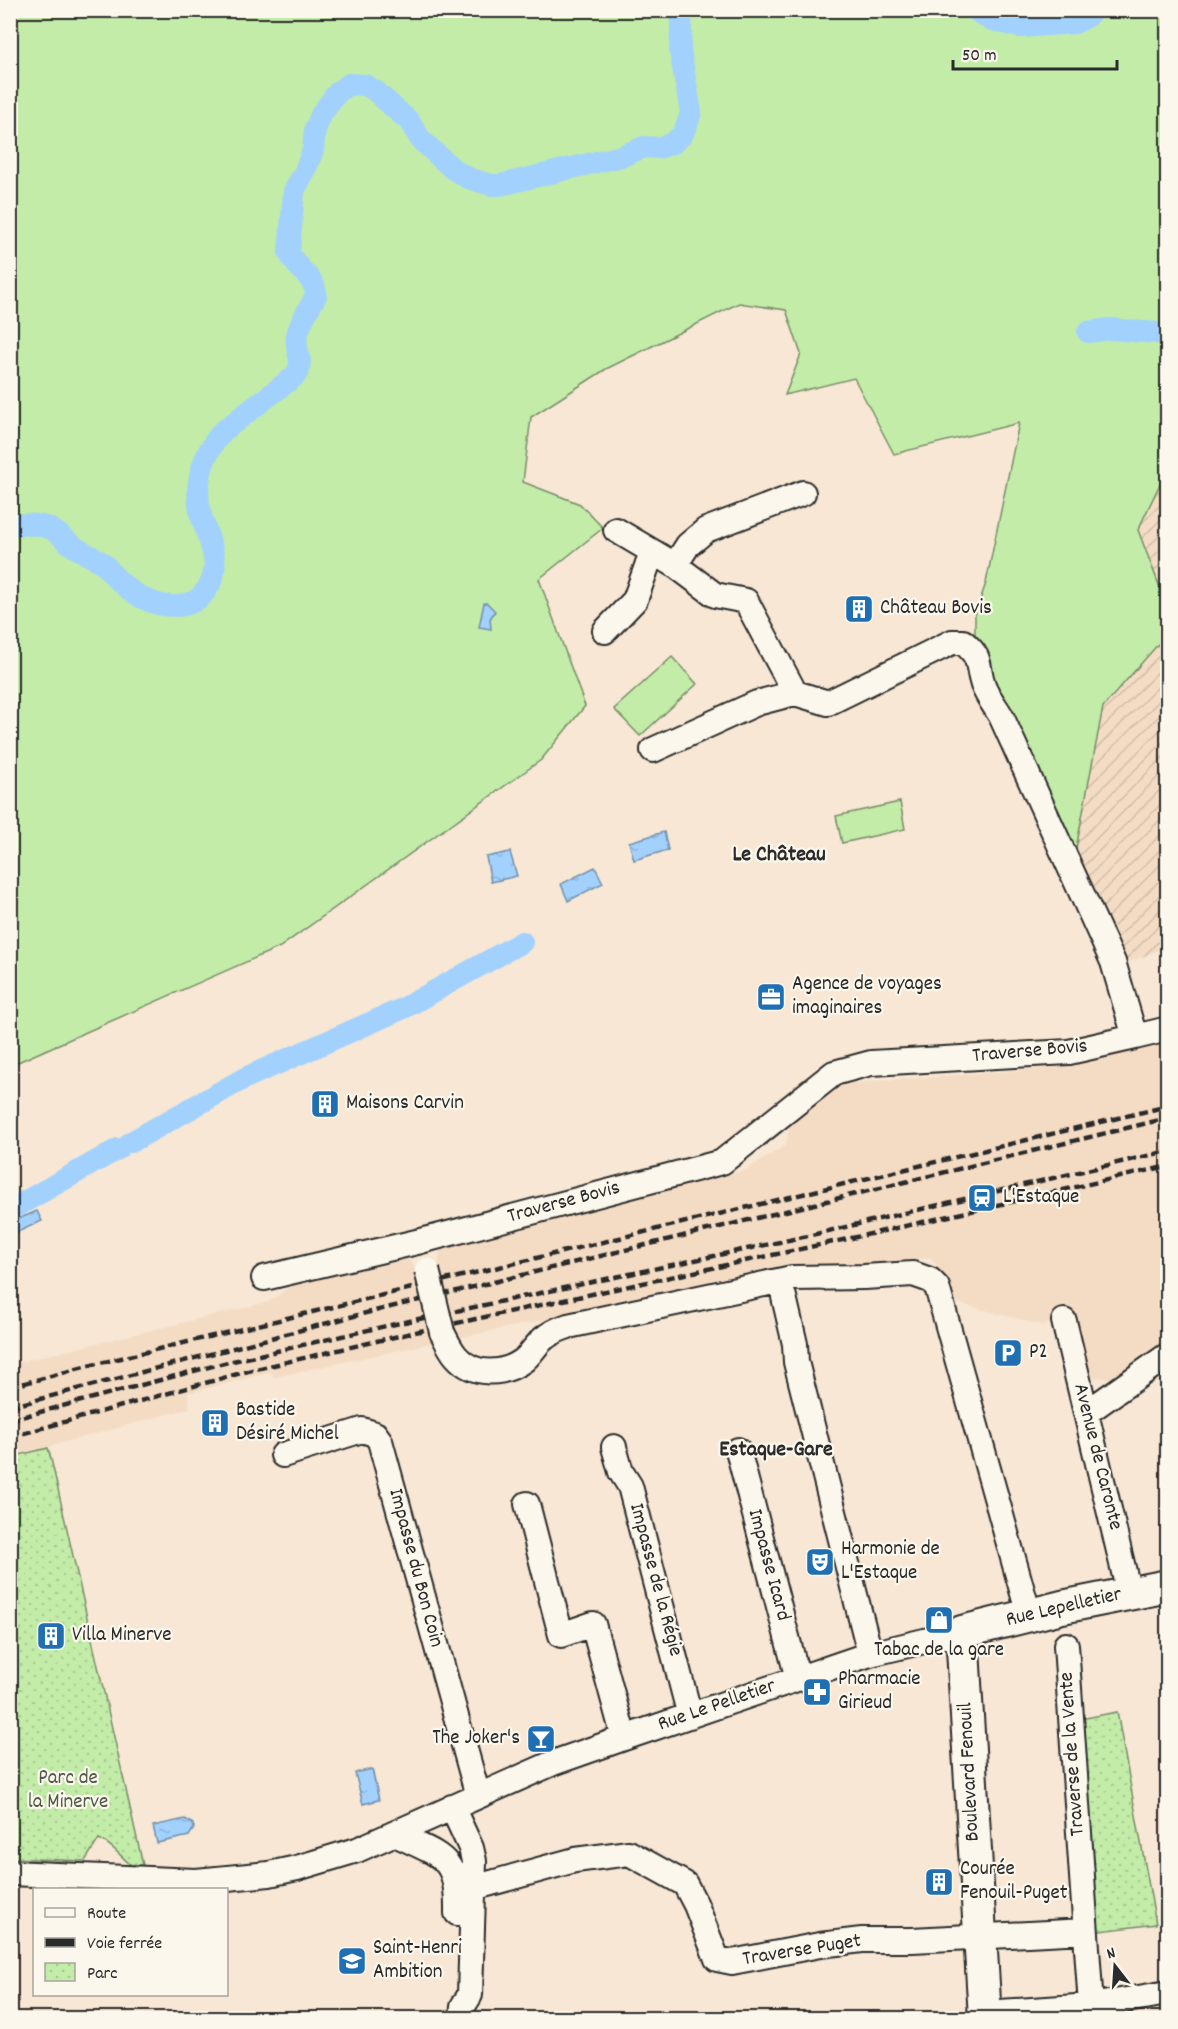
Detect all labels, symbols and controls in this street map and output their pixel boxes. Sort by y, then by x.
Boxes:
scale bar [953,33,1116,71]
text: 50 m [962,44,997,69]
building icon: Château Bovis [843,593,875,625]
place label: Château Bovis [880,594,992,624]
district label: Le Château [732,840,826,871]
place label: Agence de voyages imaginaires [792,970,942,1024]
office icon: Agence de voyages imaginaires [755,981,787,1013]
street label: Traverse Bovis [971,1032,1089,1072]
building icon: Maisons Carvin [309,1088,341,1120]
place label: Maisons Carvin [346,1089,464,1119]
street label: Traverse Bovis [504,1174,624,1232]
station icon: L'Estaque [966,1182,998,1214]
place label: L'Estaque [1003,1183,1079,1213]
parking icon: P2 [992,1337,1024,1369]
place label: P2 [1029,1338,1048,1368]
street label: Avenue de Caronte [1064,1380,1130,1534]
place label: Bastide Désiré Michel [236,1396,339,1450]
building icon: Bastide Désiré Michel [199,1407,231,1439]
district label: Estaque-Gare [719,1435,833,1466]
street label: Impasse du Bon Coin [379,1485,451,1651]
street label: Impasse de la Régie [620,1500,690,1660]
street label: Impasse Icard [739,1506,797,1624]
place label: Harmonie de L'Estaque [841,1535,940,1589]
theatre icon: Harmonie de L'Estaque [804,1546,836,1578]
street label: Rue Lepelletier [1003,1580,1125,1636]
shop icon: Tabac de la gare [923,1604,955,1636]
building icon: Villa Minerve [35,1620,67,1652]
place label: Villa Minerve [72,1621,171,1651]
place label: Tabac de la gare [874,1636,1004,1666]
place label: Pharmacie Girieud [838,1665,921,1719]
street label: Traverse de la Vente [1052,1671,1094,1837]
street label: Rue Le Pelletier [654,1672,780,1740]
pharmacy icon: Pharmacie Girieud [801,1676,833,1708]
street label: Boulevard Fenouil [951,1702,989,1842]
bar icon: The Joker's [525,1723,557,1755]
place label: The Joker's [432,1724,520,1754]
park label: Parc de la Minerve [28,1764,108,1818]
place label: Courée Fenouil-Puget [960,1855,1068,1909]
building icon: Courée Fenouil-Puget [923,1866,955,1898]
legend [33,1888,228,1996]
text: Route [87,1902,126,1927]
street label: Traverse Puget [741,1927,864,1975]
text: Voie ferrée [87,1932,162,1957]
place label: Saint-Henri Ambition [373,1934,462,1988]
north arrow [1085,1936,1145,1996]
text: N [1104,1942,1119,1966]
school or university icon: Saint-Henri Ambition [336,1945,368,1977]
text: Parc [87,1962,118,1987]

